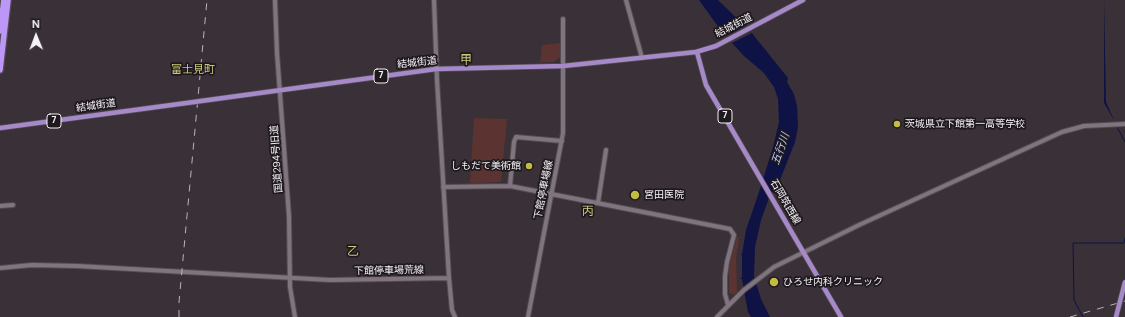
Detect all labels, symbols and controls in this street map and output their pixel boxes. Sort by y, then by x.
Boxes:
street label: 結城街道 [713,12,755,40]
north arrow [16,16,56,56]
text: N [32,17,40,31]
district label: 甲 [460,54,472,68]
street label: 結城街道 [396,55,438,71]
district label: 富士見町 [171,63,215,77]
road number: 7 [374,69,388,83]
street label: 結城街道 [75,97,117,115]
road number: 7 [718,109,732,123]
road number: 7 [47,114,61,128]
place label: 茨城県立下館第一高等学校 [905,118,1025,130]
marker: 茨城県立下館第一高等学校 [892,119,902,129]
street label: 国道294号旧道 [269,125,285,193]
water label: 五行川 [769,131,793,167]
street label: 下館停車場線 [532,159,556,221]
place label: しもだて美術館 [451,160,521,172]
marker: しもだて美術館 [524,161,534,171]
street label: 石岡筑西線 [767,177,803,227]
marker: 宮田医院 [629,189,641,201]
place label: 宮田医院 [644,189,684,201]
district label: 丙 [582,205,594,219]
district label: 乙 [347,245,359,259]
street label: 下館停車場荒線 [354,264,424,278]
marker: ひろせ内科クリニック [768,276,780,288]
place label: ひろせ内科クリニック [783,276,883,288]

